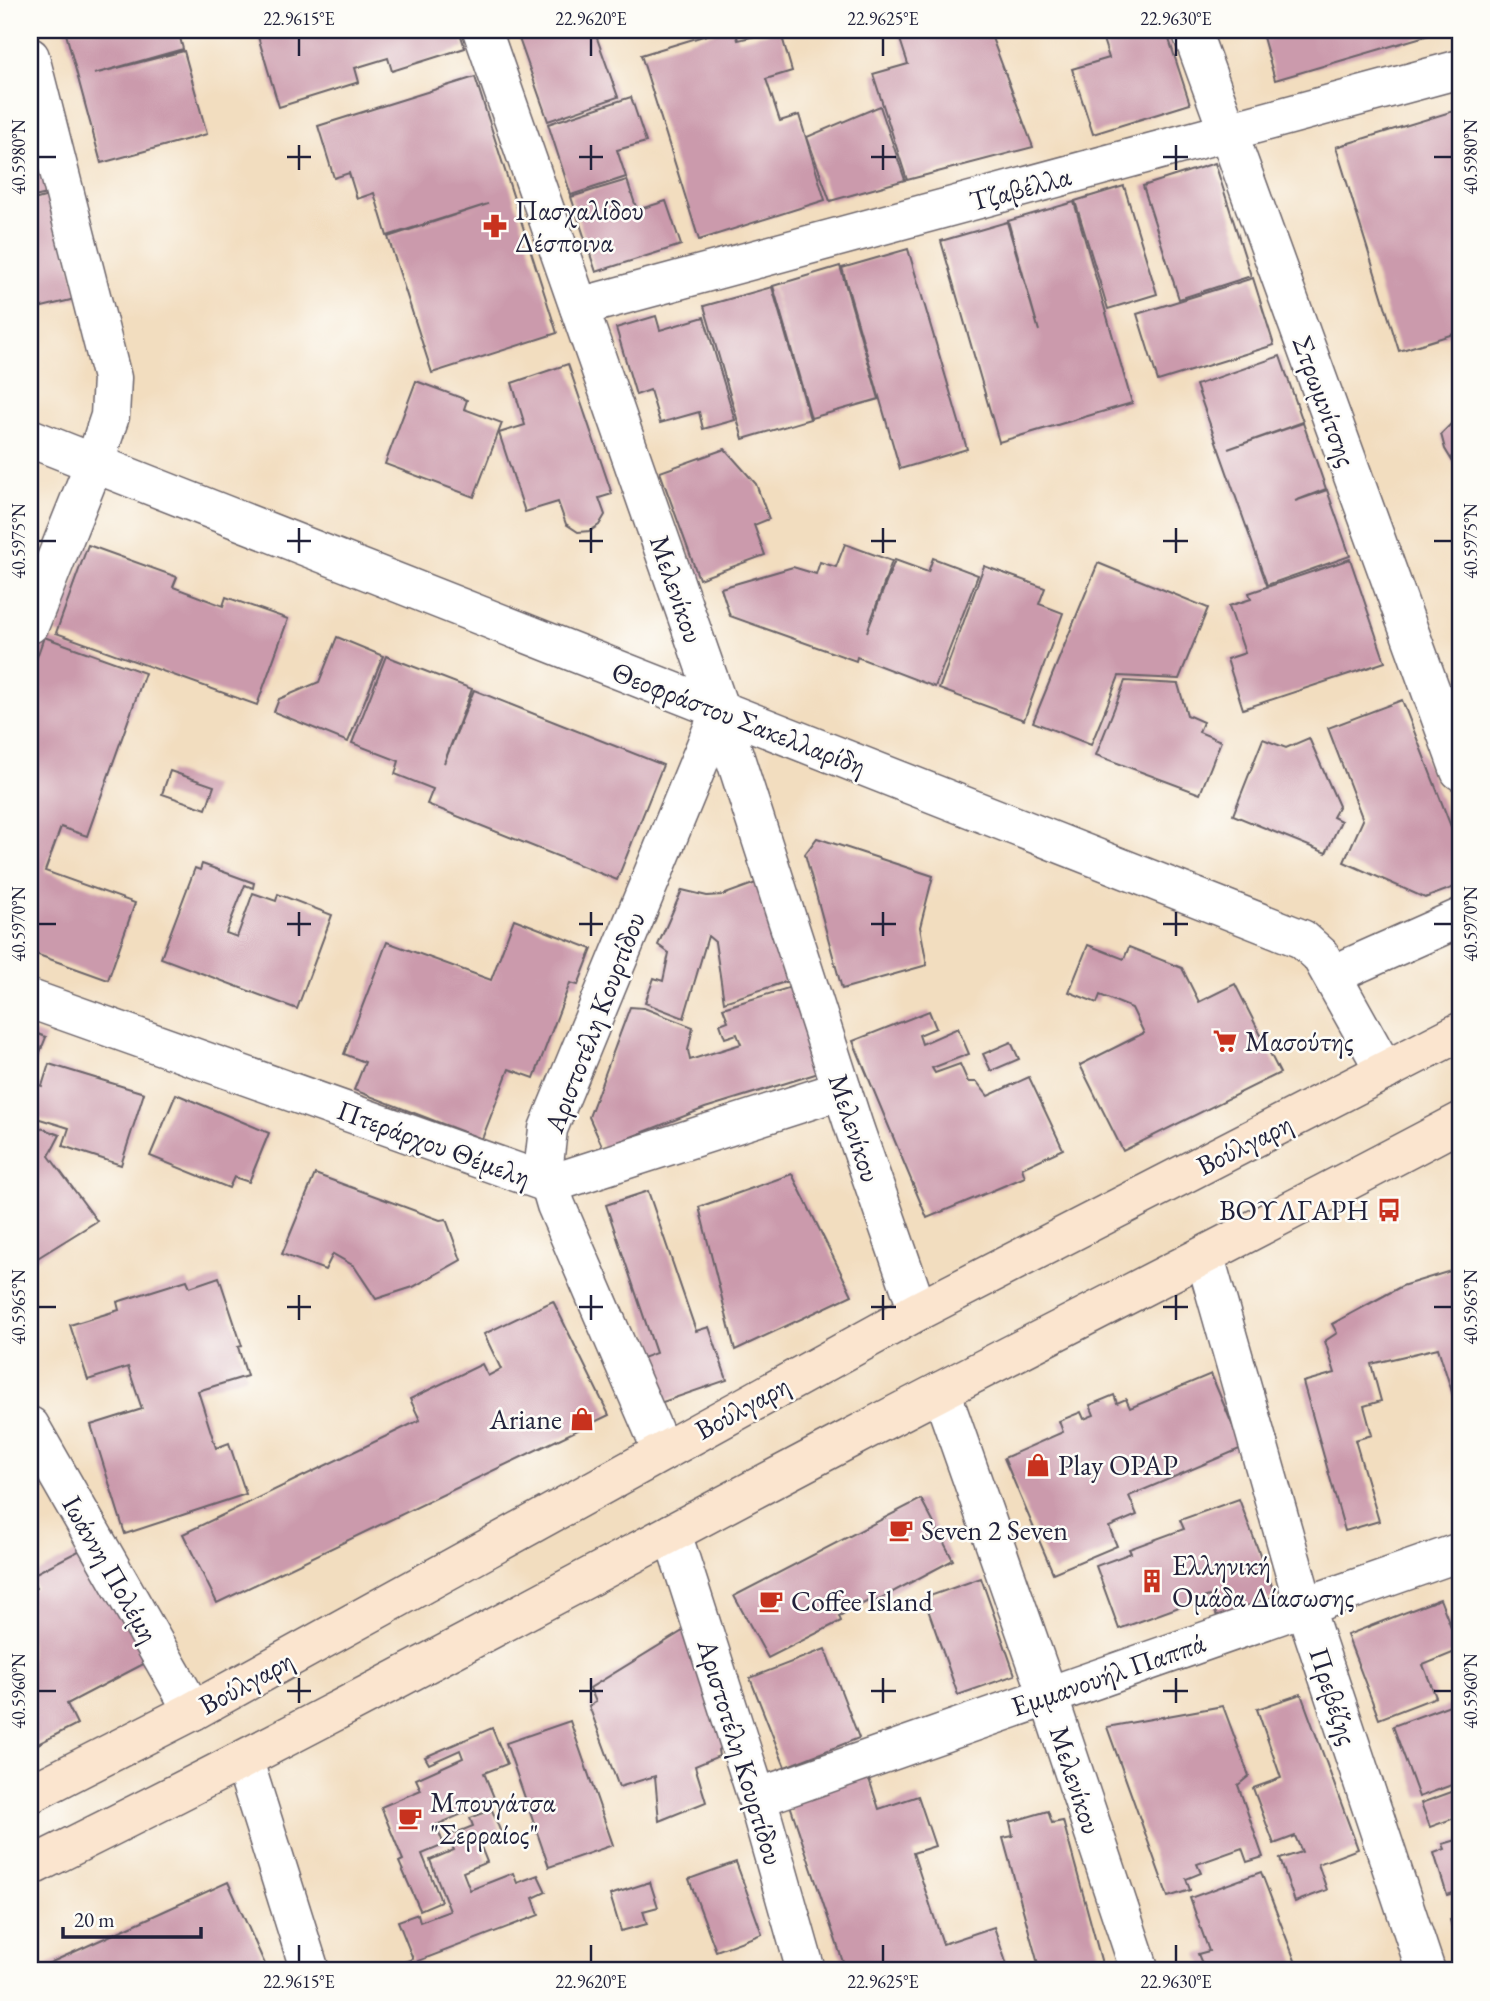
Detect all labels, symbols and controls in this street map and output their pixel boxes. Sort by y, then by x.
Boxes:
text: 22.9615°E [263,7,335,30]
text: 22.9620°E [555,7,627,30]
text: 22.9625°E [847,7,919,30]
text: 22.9630°E [1140,7,1212,30]
text: 40.5980°N [7,119,30,195]
text: 40.5980°N [1459,119,1482,195]
street label: Τζαβέλλα [966,157,1075,219]
place label: Πασχαλίδου Δέσποινα [515,192,644,260]
pharmacy icon: Πασχαλίδου Δέσποινα [481,212,509,240]
street label: Στρωμνίτσης [1285,331,1365,471]
text: 40.5975°N [7,503,30,579]
text: 40.5975°N [1459,503,1482,579]
street label: Μελενίκου [642,530,712,648]
street label: Θεοφράστου Σακελλαρίδη [607,653,871,783]
text: 40.5970°N [7,886,30,962]
text: 40.5970°N [1459,886,1482,962]
street label: Αριστοτέλη Κουρτίδου [535,906,653,1139]
place label: Μασούτης [1245,1023,1354,1059]
supermarket icon: Μασούτης [1211,1027,1239,1055]
street label: Μελενίκου [821,1069,889,1187]
street label: Πτεράρχου Θέμελη [332,1091,536,1195]
street label: Βούλγαρη [1190,1105,1298,1183]
place label: ΒΟΥΛΓΑΡΗ [1219,1192,1369,1228]
bus stop icon: ΒΟΥΛΓΑΡΗ [1375,1196,1403,1224]
text: 40.5965°N [7,1269,30,1345]
text: 40.5965°N [1459,1269,1482,1345]
street label: Βούλγαρη [688,1366,796,1448]
place label: Ariane [489,1401,562,1437]
shop icon: Ariane [568,1405,596,1433]
place label: Play OPAP [1058,1447,1178,1483]
shop icon: Play OPAP [1024,1451,1052,1479]
street label: Ιωάννη Πολέμη [54,1489,168,1649]
place label: Seven 2 Seven [921,1512,1068,1548]
cafe icon: Seven 2 Seven [887,1516,915,1544]
place label: Ελληνική Ομάδα Δίασωσης [1172,1547,1354,1615]
building icon: Ελληνική Ομάδα Δίασωσης [1138,1567,1166,1595]
place label: Coffee Island [791,1583,934,1619]
cafe icon: Coffee Island [757,1587,785,1615]
street label: Εμμανουήλ Παππά [1006,1624,1210,1724]
street label: Αριστοτέλη Κουρτίδου [689,1634,792,1869]
street label: Βούλγαρη [192,1641,300,1723]
street label: Πρεβέζης [1301,1643,1367,1749]
text: 40.5960°N [7,1653,30,1729]
text: 40.5960°N [1459,1653,1482,1729]
street label: Μελενίκου [1042,1721,1110,1839]
place label: Μπουγάτσα "Σερραίος" [430,1784,556,1852]
cafe icon: Μπουγάτσα "Σερραίος" [396,1804,424,1832]
scale bar [63,1896,201,1940]
text: 20 m [74,1906,115,1933]
text: 22.9615°E [263,1970,335,1993]
text: 22.9620°E [555,1970,627,1993]
text: 22.9625°E [847,1970,919,1993]
text: 22.9630°E [1140,1970,1212,1993]

